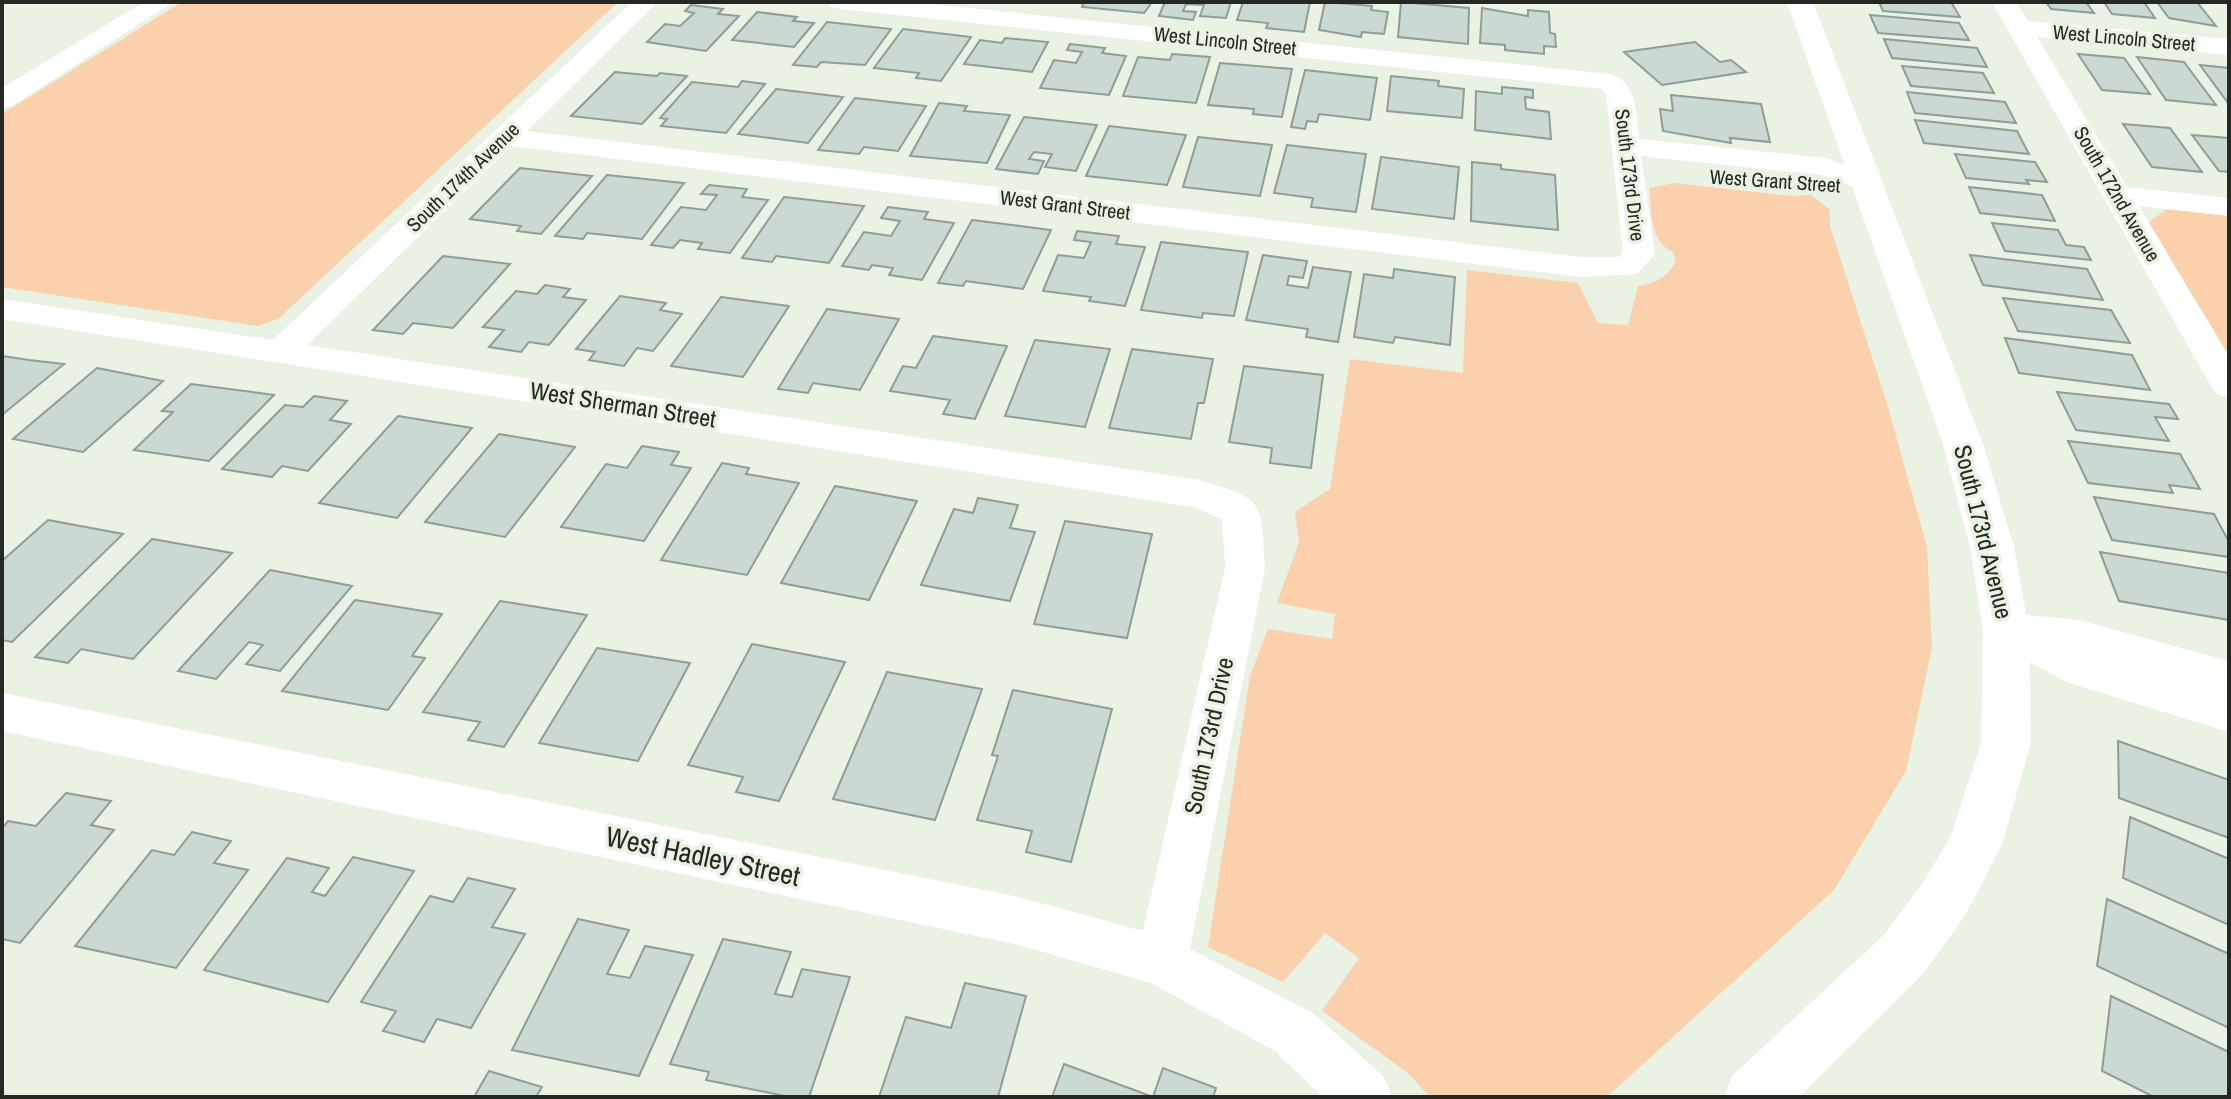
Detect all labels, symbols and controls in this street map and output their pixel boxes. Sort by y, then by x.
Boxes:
street label: West Lincoln Street [2052,18,2197,57]
street label: West Lincoln Street [1153,20,1298,61]
street label: South 173rd Drive [1609,107,1652,243]
street label: South 174th Avenue [400,116,525,238]
street label: South 172nd Avenue [2068,121,2167,266]
street label: West Grant Street [1709,162,1842,199]
street label: West Grant Street [998,183,1132,226]
street label: West Sherman Street [528,374,719,435]
street label: South 173rd Avenue [1947,442,2021,622]
street label: South 173rd Drive [1176,654,1240,817]
street label: West Hadley Street [603,817,803,895]

